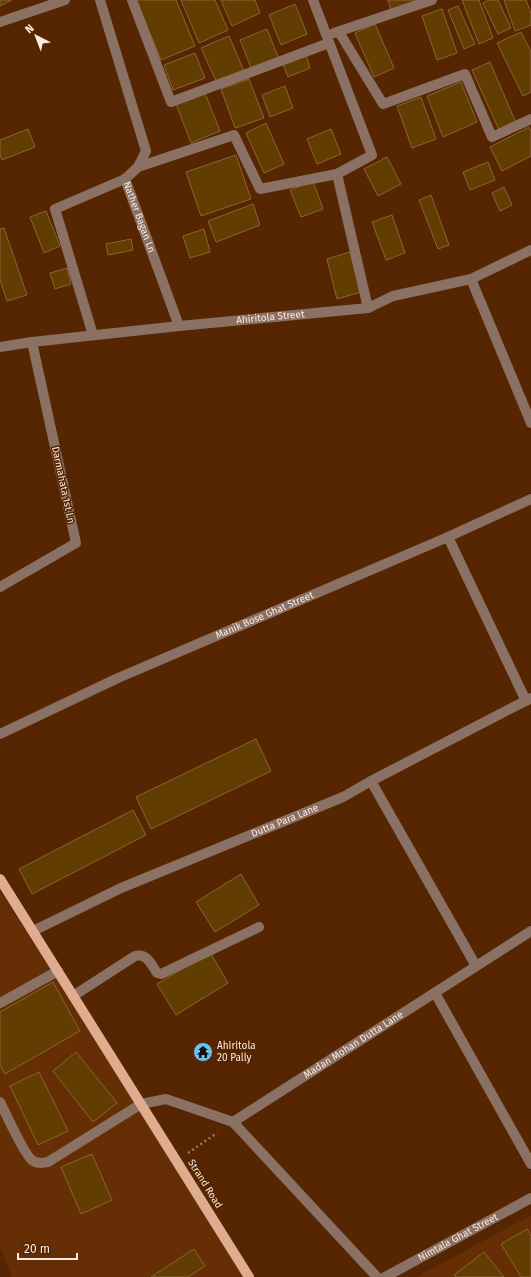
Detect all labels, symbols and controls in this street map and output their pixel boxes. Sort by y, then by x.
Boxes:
north arrow [16,16,56,56]
text: N [23,22,37,36]
street label: Nather Bagan Ln [120,180,158,254]
street label: Ahiritola Street [236,308,305,327]
street label: Darmahata 1st Ln [49,445,77,525]
street label: Manik Bose Ghat Street [214,589,316,642]
street label: Dutta Para Lane [249,802,320,840]
street label: Madan Mohan Dutta Lane [301,1009,405,1081]
place label: Ahiritola 20 Pally [217,1040,256,1064]
temple icon: Ahiritola 20 Pally [192,1041,214,1063]
street label: Strand Road [185,1157,225,1211]
street label: Nimtala Ghat Street [416,1211,500,1264]
scale bar [18,1235,77,1261]
text: 20 m [24,1242,50,1256]

